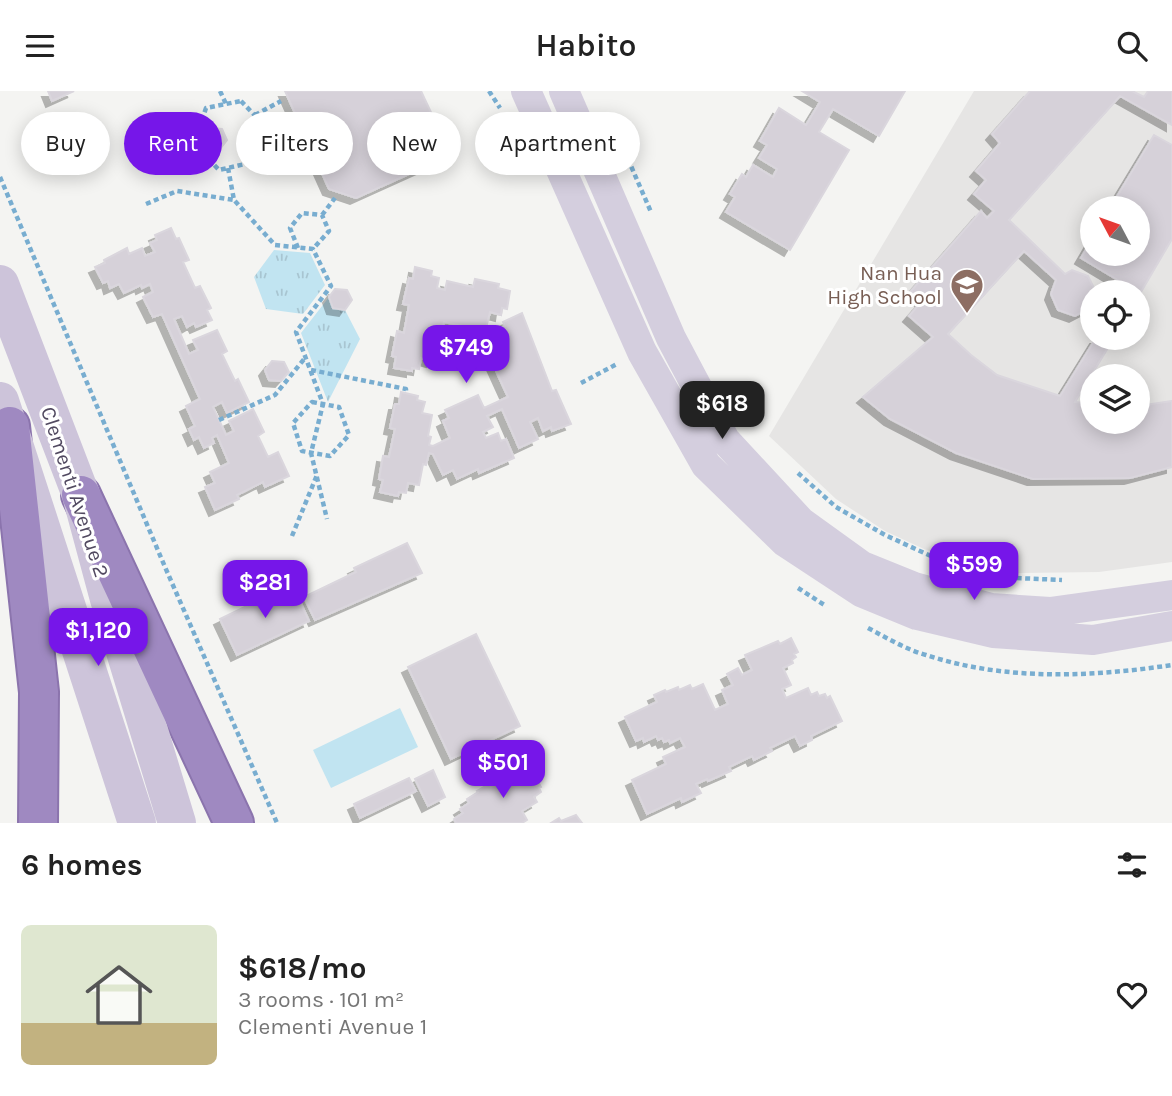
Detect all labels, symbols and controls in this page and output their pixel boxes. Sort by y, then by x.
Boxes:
icon: menu [21,27,59,65]
text: Habito [536,27,636,64]
icon: search [1113,27,1151,65]
chip: Buy [21,112,110,175]
chip: Rent [124,112,222,175]
chip: Filters [236,112,353,175]
chip: New [367,112,461,175]
chip: Apartment [475,112,640,175]
north arrow [1080,196,1150,266]
map controls [1080,196,1150,434]
place label: Nan Hua High School [827,261,942,309]
school or university icon: Nan Hua High School [948,266,986,315]
button: locate [1080,280,1150,350]
pin: $749 [425,325,507,385]
text: $749 [438,334,494,361]
button: layers [1080,364,1150,434]
pin: $618 [681,381,763,441]
text: $618 [696,390,748,417]
street label: Clementi Avenue 2 [36,404,114,580]
pin: $599 [933,543,1015,602]
text: $599 [945,551,1003,578]
pin: $281 [224,561,306,620]
text: $281 [239,569,291,596]
pin: $1,120 [41,609,155,668]
text: $1,120 [65,617,131,644]
pin: $501 [462,741,544,800]
text: $501 [477,749,529,776]
icon: filters [1113,846,1151,884]
text: 6 homes [21,847,143,883]
text: $618/mo [238,950,367,986]
icon: home [77,953,161,1037]
icon: heart [1113,976,1151,1014]
text: 3 rooms · 101 m² [238,986,404,1013]
text: Clementi Avenue 1 [238,1013,427,1040]

